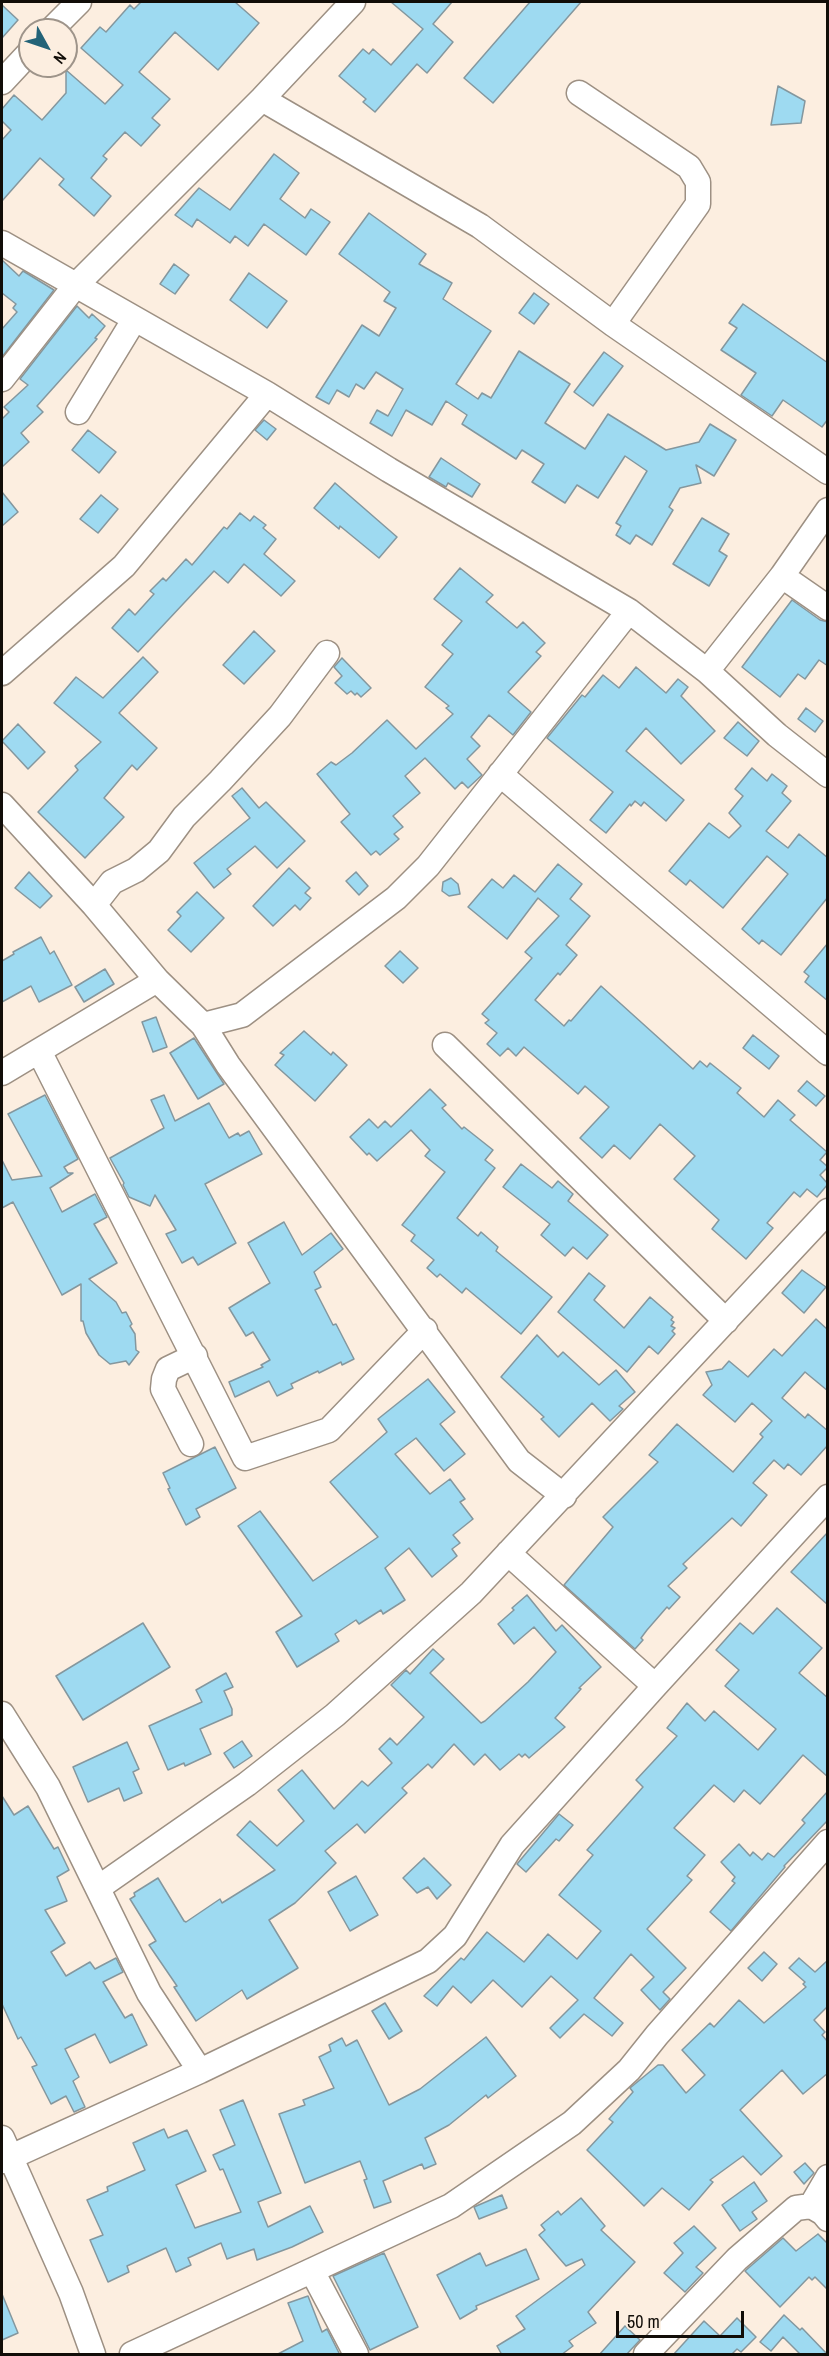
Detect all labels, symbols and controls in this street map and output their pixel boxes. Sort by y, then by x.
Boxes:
north arrow [18,18,78,78]
text: N [49,48,72,69]
scale bar [619,2299,746,2337]
text: 50 m [627,2309,660,2334]

